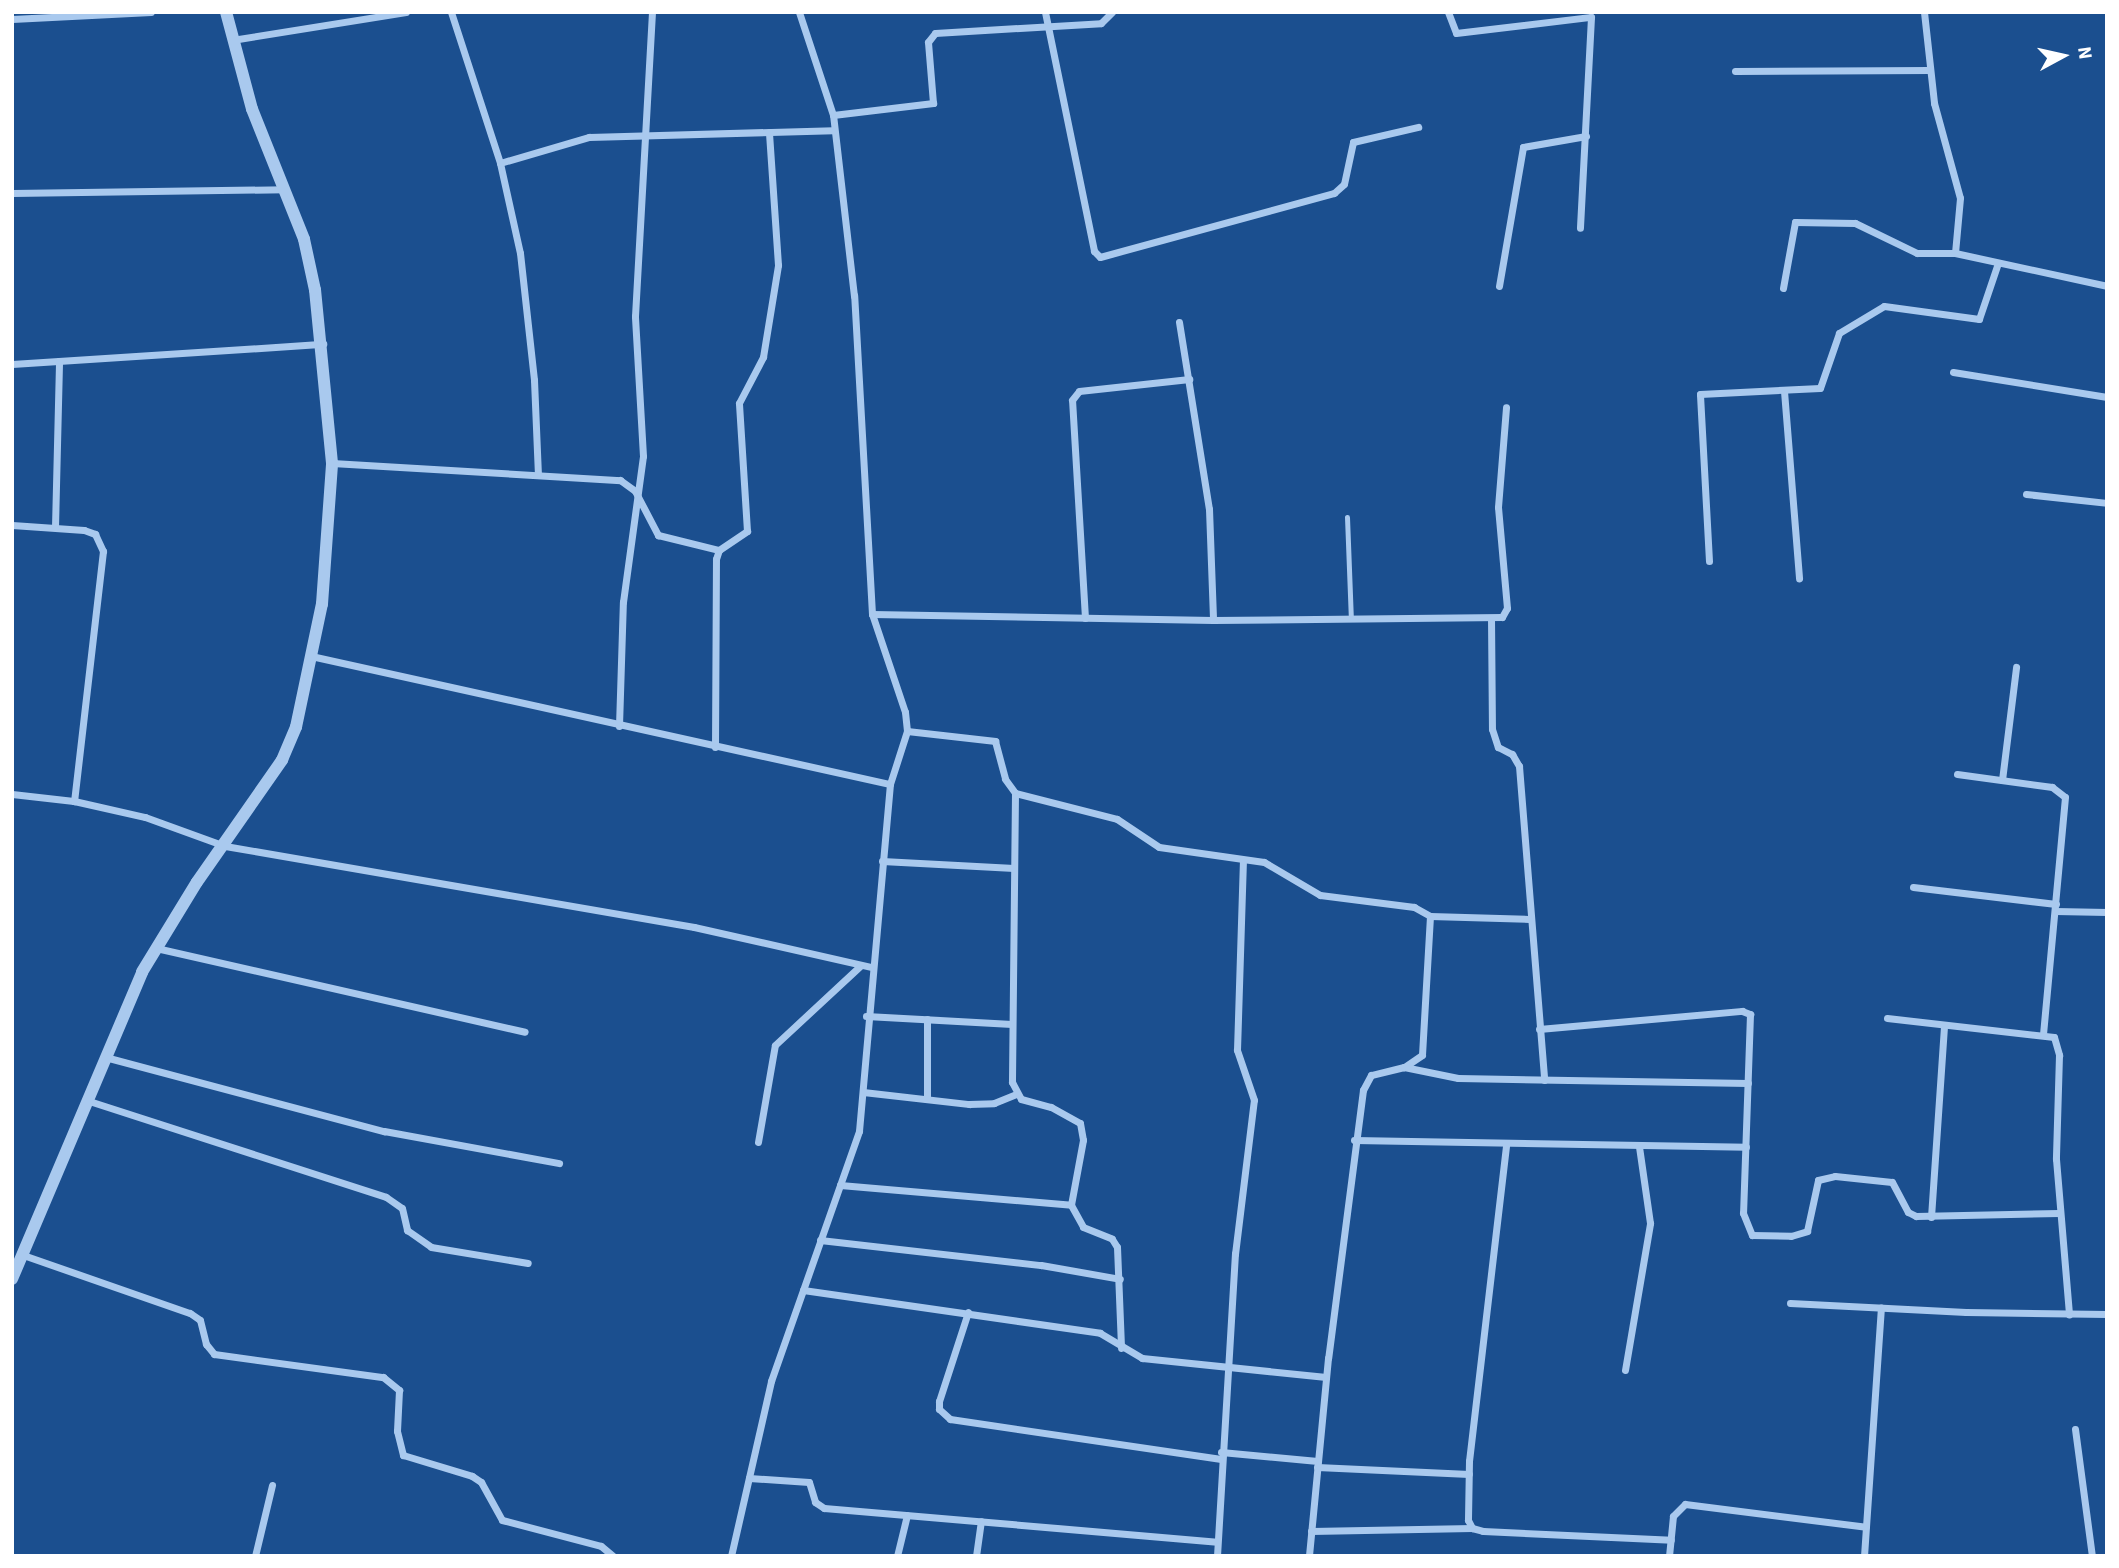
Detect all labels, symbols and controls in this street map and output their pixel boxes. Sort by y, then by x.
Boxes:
north arrow [2028,21,2098,91]
text: N [2070,45,2099,61]

